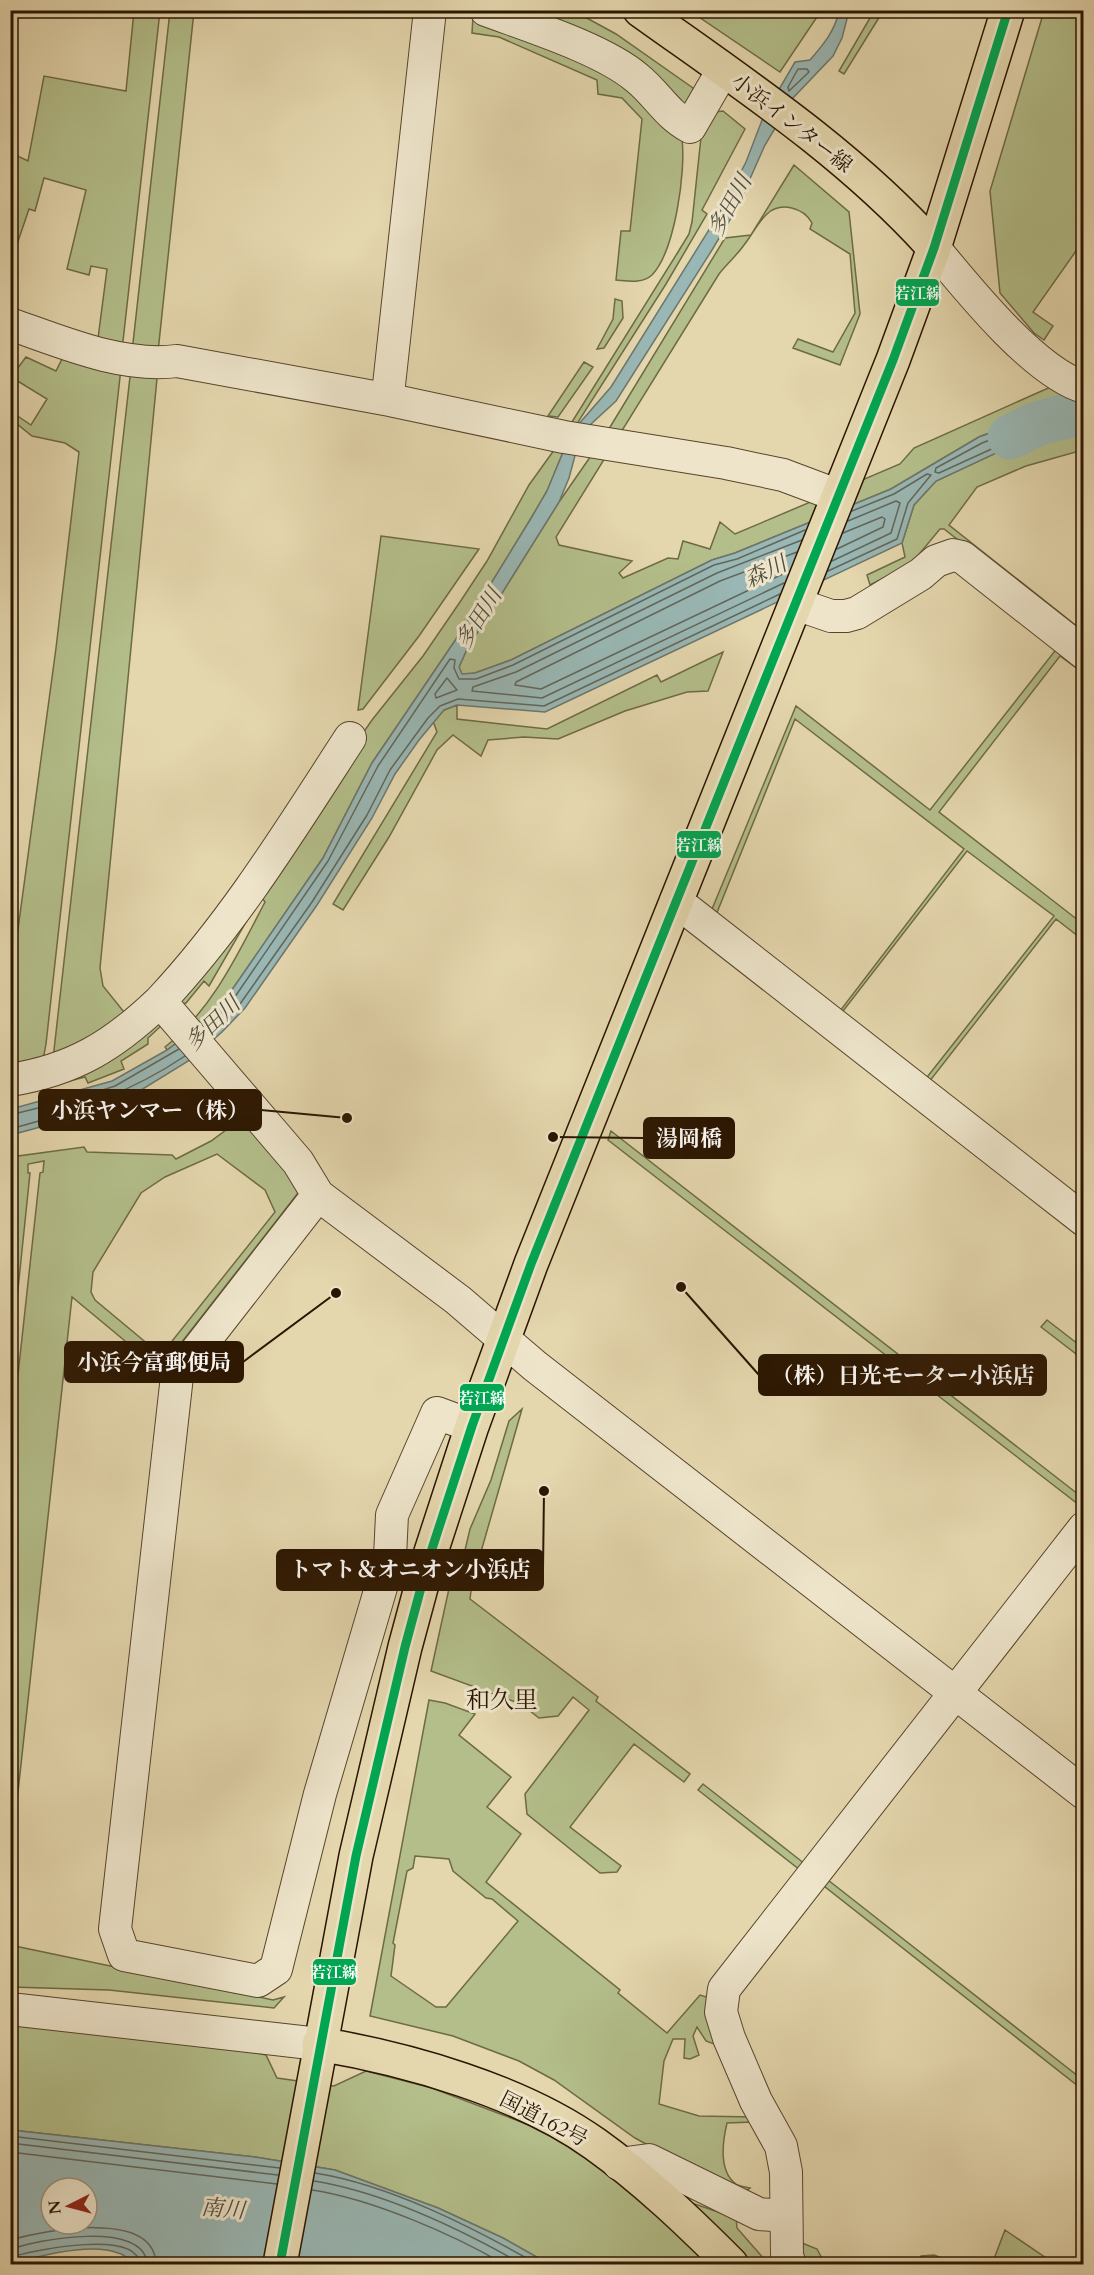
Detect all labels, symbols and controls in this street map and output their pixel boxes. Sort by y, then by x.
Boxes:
street label: 小浜インター線 [725,67,858,180]
water label: 多田川 [701,168,760,242]
line badge: 若江線 [895,278,940,307]
text: 若江線 [894,283,942,305]
water label: 森川 [739,548,794,595]
water label: 多田川 [449,581,510,654]
line badge: 若江線 [676,830,722,859]
text: 若江線 [675,835,723,857]
water label: 多田川 [179,989,248,1057]
callout: 小浜ヤンマー（株） [39,1090,261,1130]
text: 小浜ヤンマー（株） [51,1096,249,1126]
callout: 湯岡橋 [644,1118,734,1158]
text: 湯岡橋 [656,1124,722,1154]
callout: 小浜今富郵便局 [65,1342,243,1382]
text: 小浜今富郵便局 [77,1348,231,1378]
callout: （株）日光モーター小浜店 [759,1355,1046,1395]
text: （株）日光モーター小浜店 [771,1361,1035,1391]
line badge: 若江線 [459,1383,505,1412]
text: 若江線 [458,1388,506,1410]
callout: トマト＆オニオン小浜店 [277,1550,543,1590]
text: トマト＆オニオン小浜店 [289,1555,531,1585]
district label: 和久里 [466,1684,538,1717]
line badge: 若江線 [312,1958,357,1986]
text: 若江線 [310,1962,358,1984]
street label: 国道162号 [495,2085,593,2154]
north arrow [39,2176,99,2236]
water label: 南川 [200,2192,248,2226]
text: N [43,2199,67,2216]

